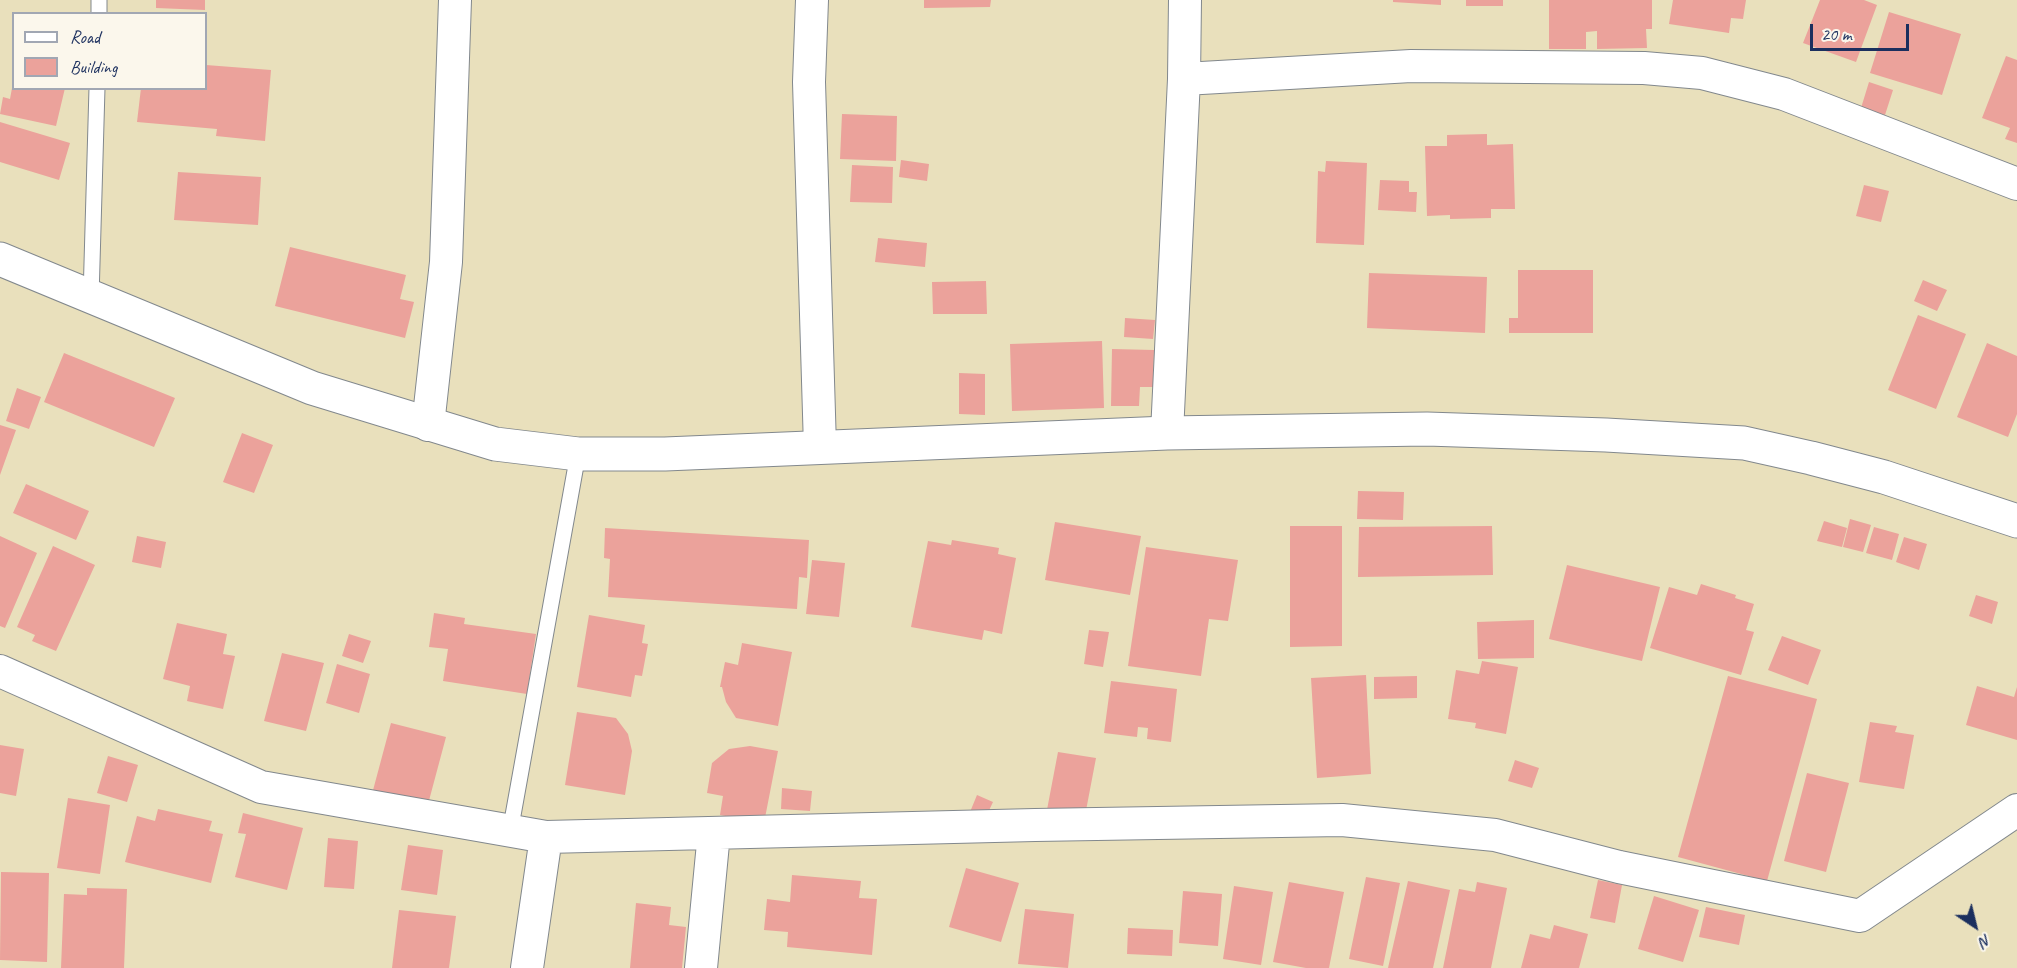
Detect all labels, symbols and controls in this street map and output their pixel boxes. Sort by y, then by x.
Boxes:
legend [12,12,207,90]
scale bar [1813,12,1912,50]
text: 20 m [1821,23,1852,45]
text: Road [70,26,100,48]
text: Building [70,56,117,78]
north arrow [1945,896,2005,956]
text: N [1976,930,1995,952]

